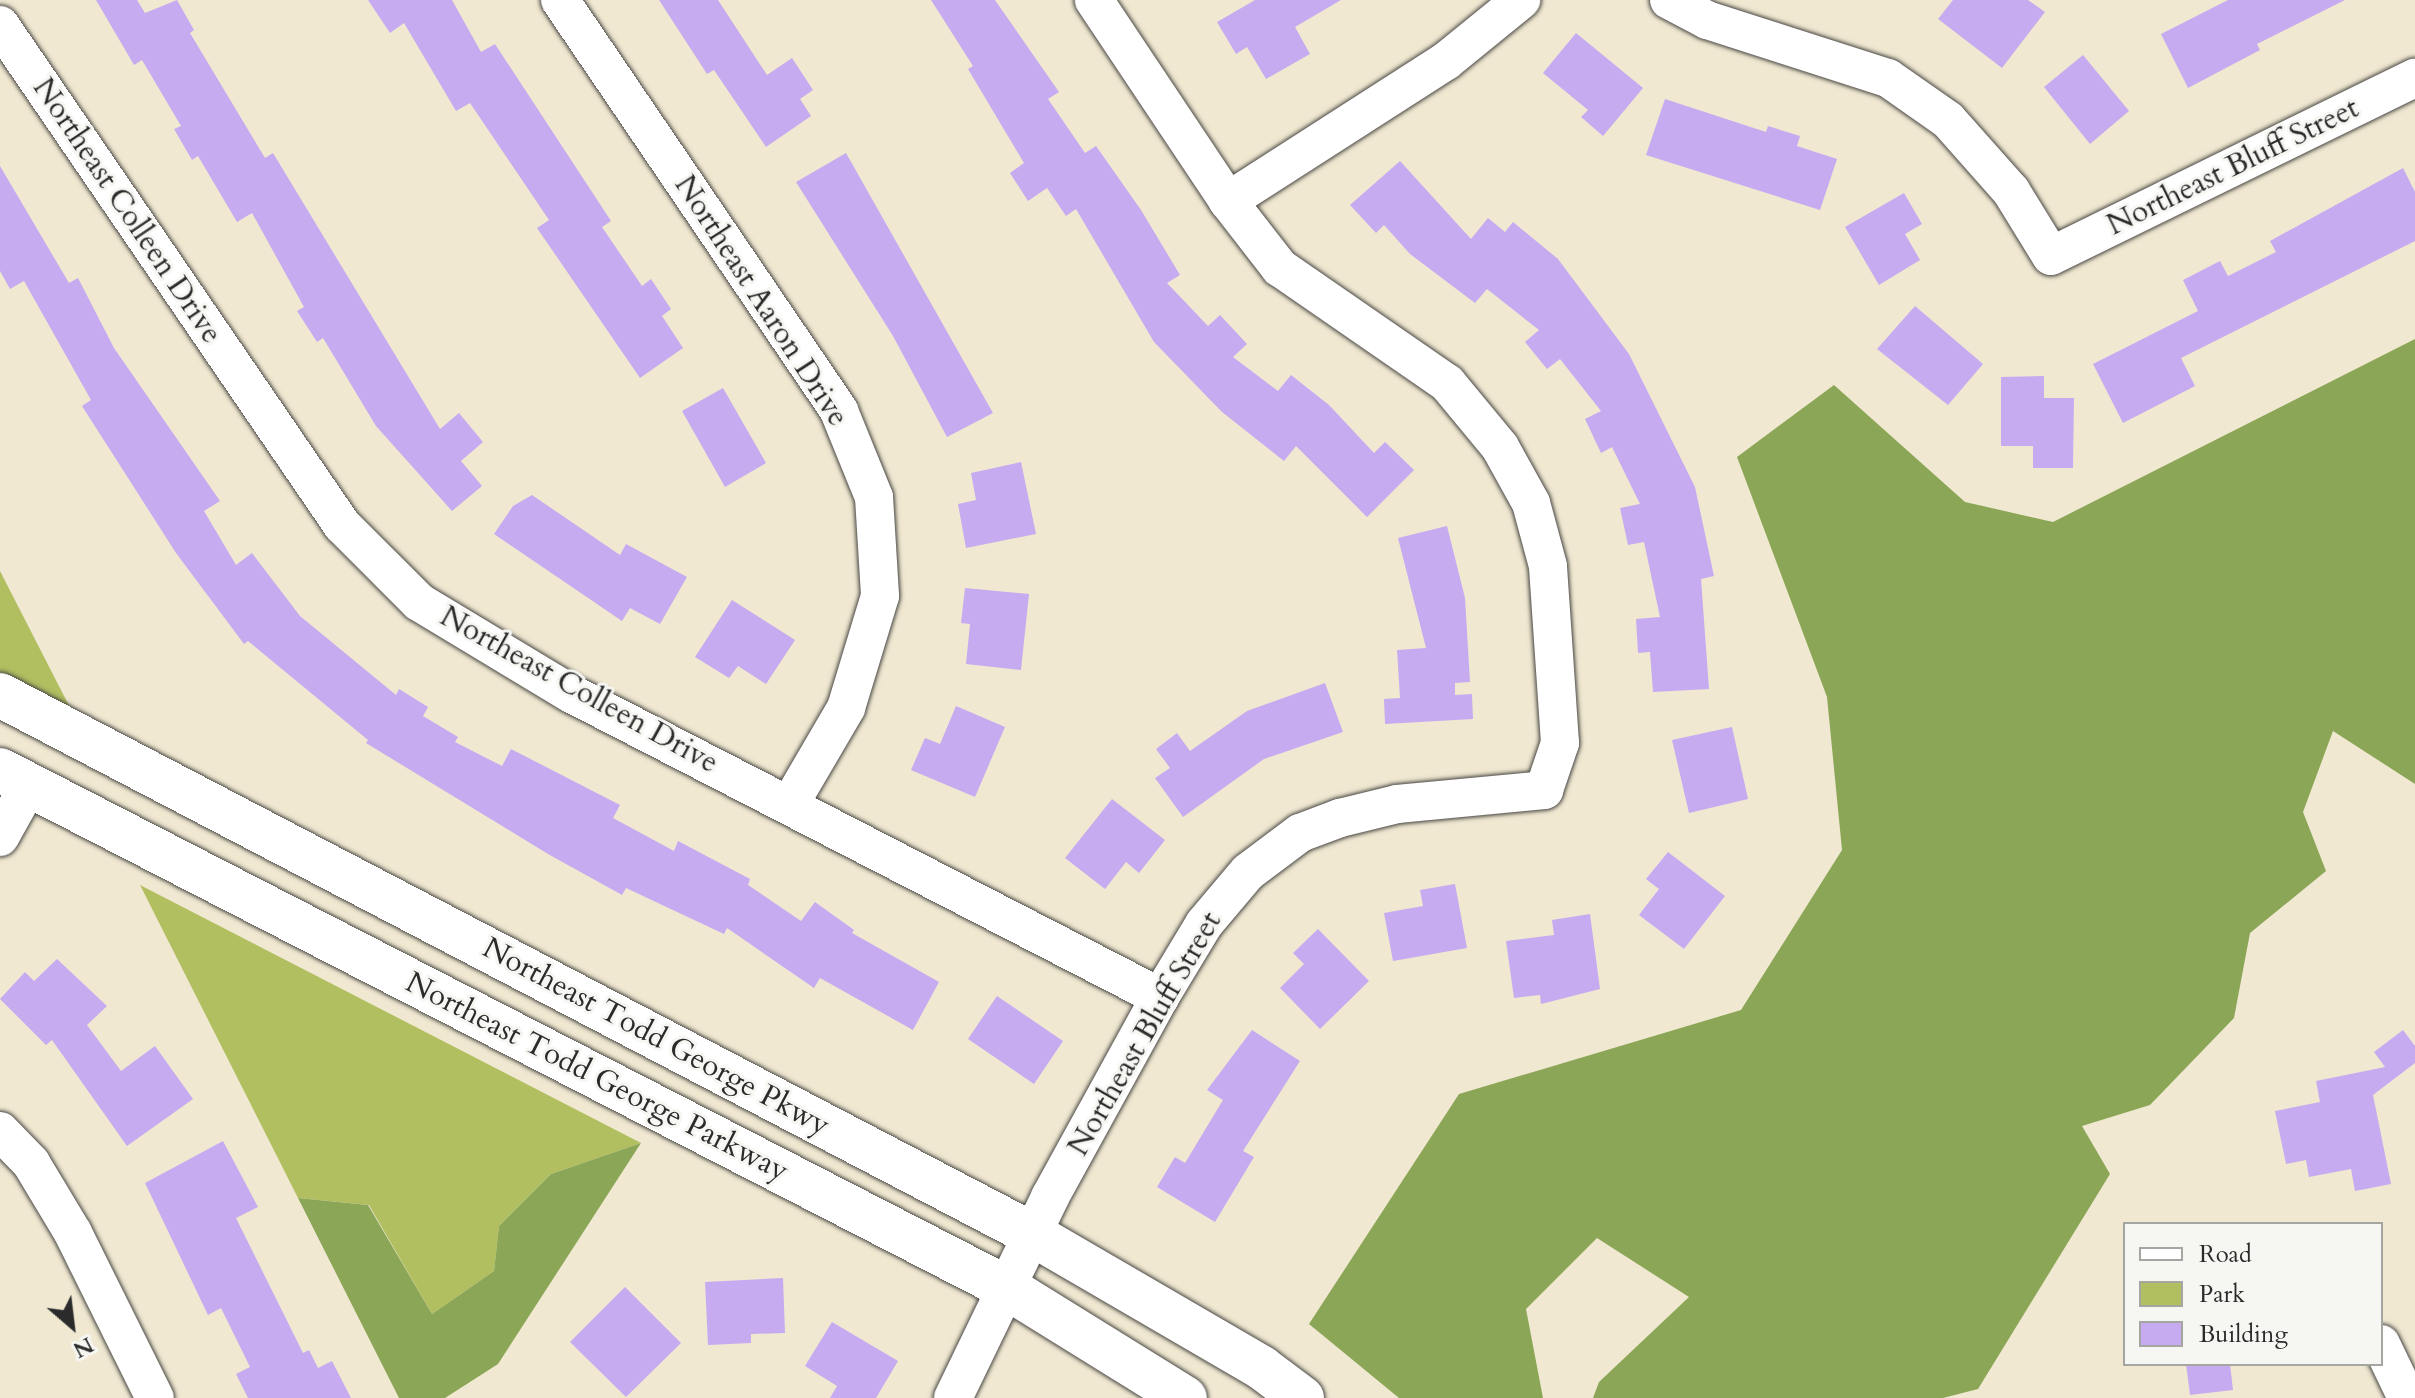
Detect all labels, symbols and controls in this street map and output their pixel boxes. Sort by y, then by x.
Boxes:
street label: Northeast Colleen Drive [25,72,229,350]
street label: Northeast Bluff Street [2101,90,2365,244]
street label: Northeast Aaron Drive [666,169,856,433]
street label: Northeast Colleen Drive [434,599,724,781]
street label: Northeast Bluff Street [1061,906,1229,1162]
street label: Northeast Todd George Pkwy [476,930,836,1144]
street label: Northeast Todd George Parkway [400,965,794,1189]
legend [2123,1222,2383,1366]
text: Road [2199,1238,2252,1271]
text: Park [2199,1278,2245,1311]
north arrow [32,1286,112,1366]
text: Building [2199,1318,2288,1351]
text: N [68,1329,99,1365]

